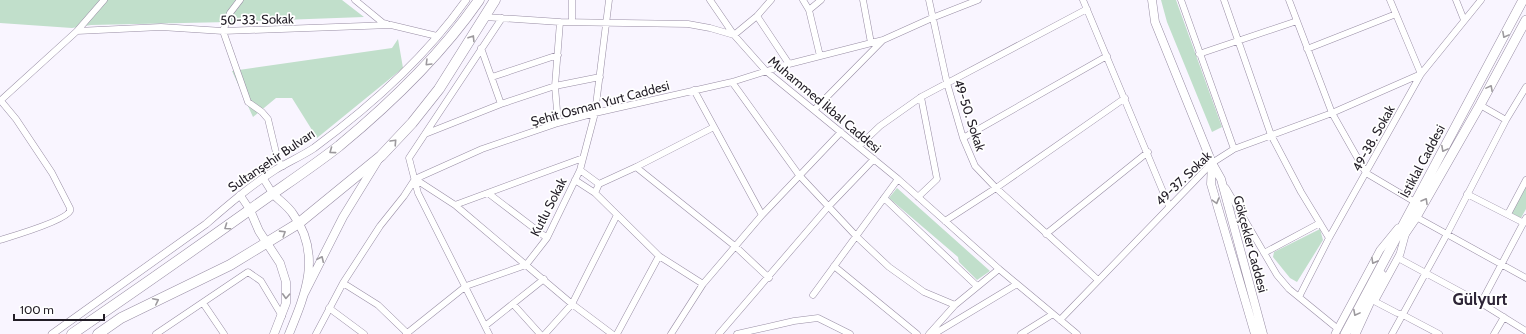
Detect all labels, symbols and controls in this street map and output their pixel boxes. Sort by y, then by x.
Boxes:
street label: 50-33. Sokak [220,10,294,28]
one-way arrow [1502,30,1509,38]
one-way arrow [467,35,474,42]
street label: Muhammed İkbal Caddesi [765,52,885,156]
one-way arrow [425,58,433,66]
street label: Şehit Osman Yurt Caddesi [529,77,671,129]
street label: 49-50. Sokak [951,77,989,153]
one-way arrow [1485,84,1492,92]
street label: 49-38. Sokak [1348,102,1398,174]
street label: İstiklal Caddesi [1396,122,1448,200]
street label: Sultanşehir Bulvarı [225,125,317,195]
one-way arrow [389,139,397,147]
one-way arrow [1441,145,1448,153]
one-way arrow [330,146,337,153]
street label: 49-37. Sokak [1152,147,1214,209]
street label: Kutlu Sokak [526,175,570,239]
street label: Gökçekler Caddesi [1230,194,1272,294]
one-way arrow [1211,197,1220,204]
one-way arrow [1421,197,1428,205]
one-way arrow [224,222,231,230]
one-way arrow [279,230,286,238]
one-way arrow [316,256,324,264]
one-way arrow [1372,257,1379,264]
district label: Gülyurt [1453,289,1508,309]
one-way arrow [282,293,291,299]
scale bar [14,296,104,322]
one-way arrow [152,298,159,306]
text: 100 m [20,302,54,317]
one-way arrow [1353,309,1361,317]

